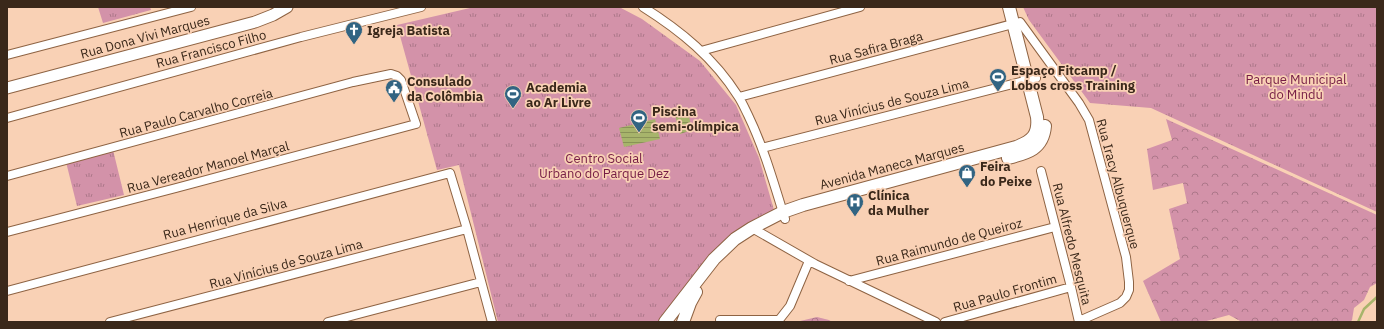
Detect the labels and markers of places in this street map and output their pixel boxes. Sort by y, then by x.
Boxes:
church icon: Igreja Batista [344,20,364,45]
place label: Igreja Batista [367,22,450,39]
place label: Espaço Fitcamp / Lobos cross Training [1011,62,1136,94]
sports icon: Espaço Fitcamp / Lobos cross Training [988,67,1008,92]
place label: Consulado da Colômbia [407,73,483,105]
public building icon: Consulado da Colômbia [384,78,404,103]
place label: Academia ao Ar Livre [526,79,591,111]
sports icon: Academia ao Ar Livre [503,84,523,109]
place label: Piscina semi-olímpica [652,103,739,135]
sports icon: Piscina semi-olímpica [629,108,649,133]
place label: Feira do Peixe [980,158,1032,190]
shop icon: Feira do Peixe [957,163,977,188]
place label: Clínica da Mulher [868,187,929,219]
hospital icon: Clínica da Mulher [845,192,865,217]

